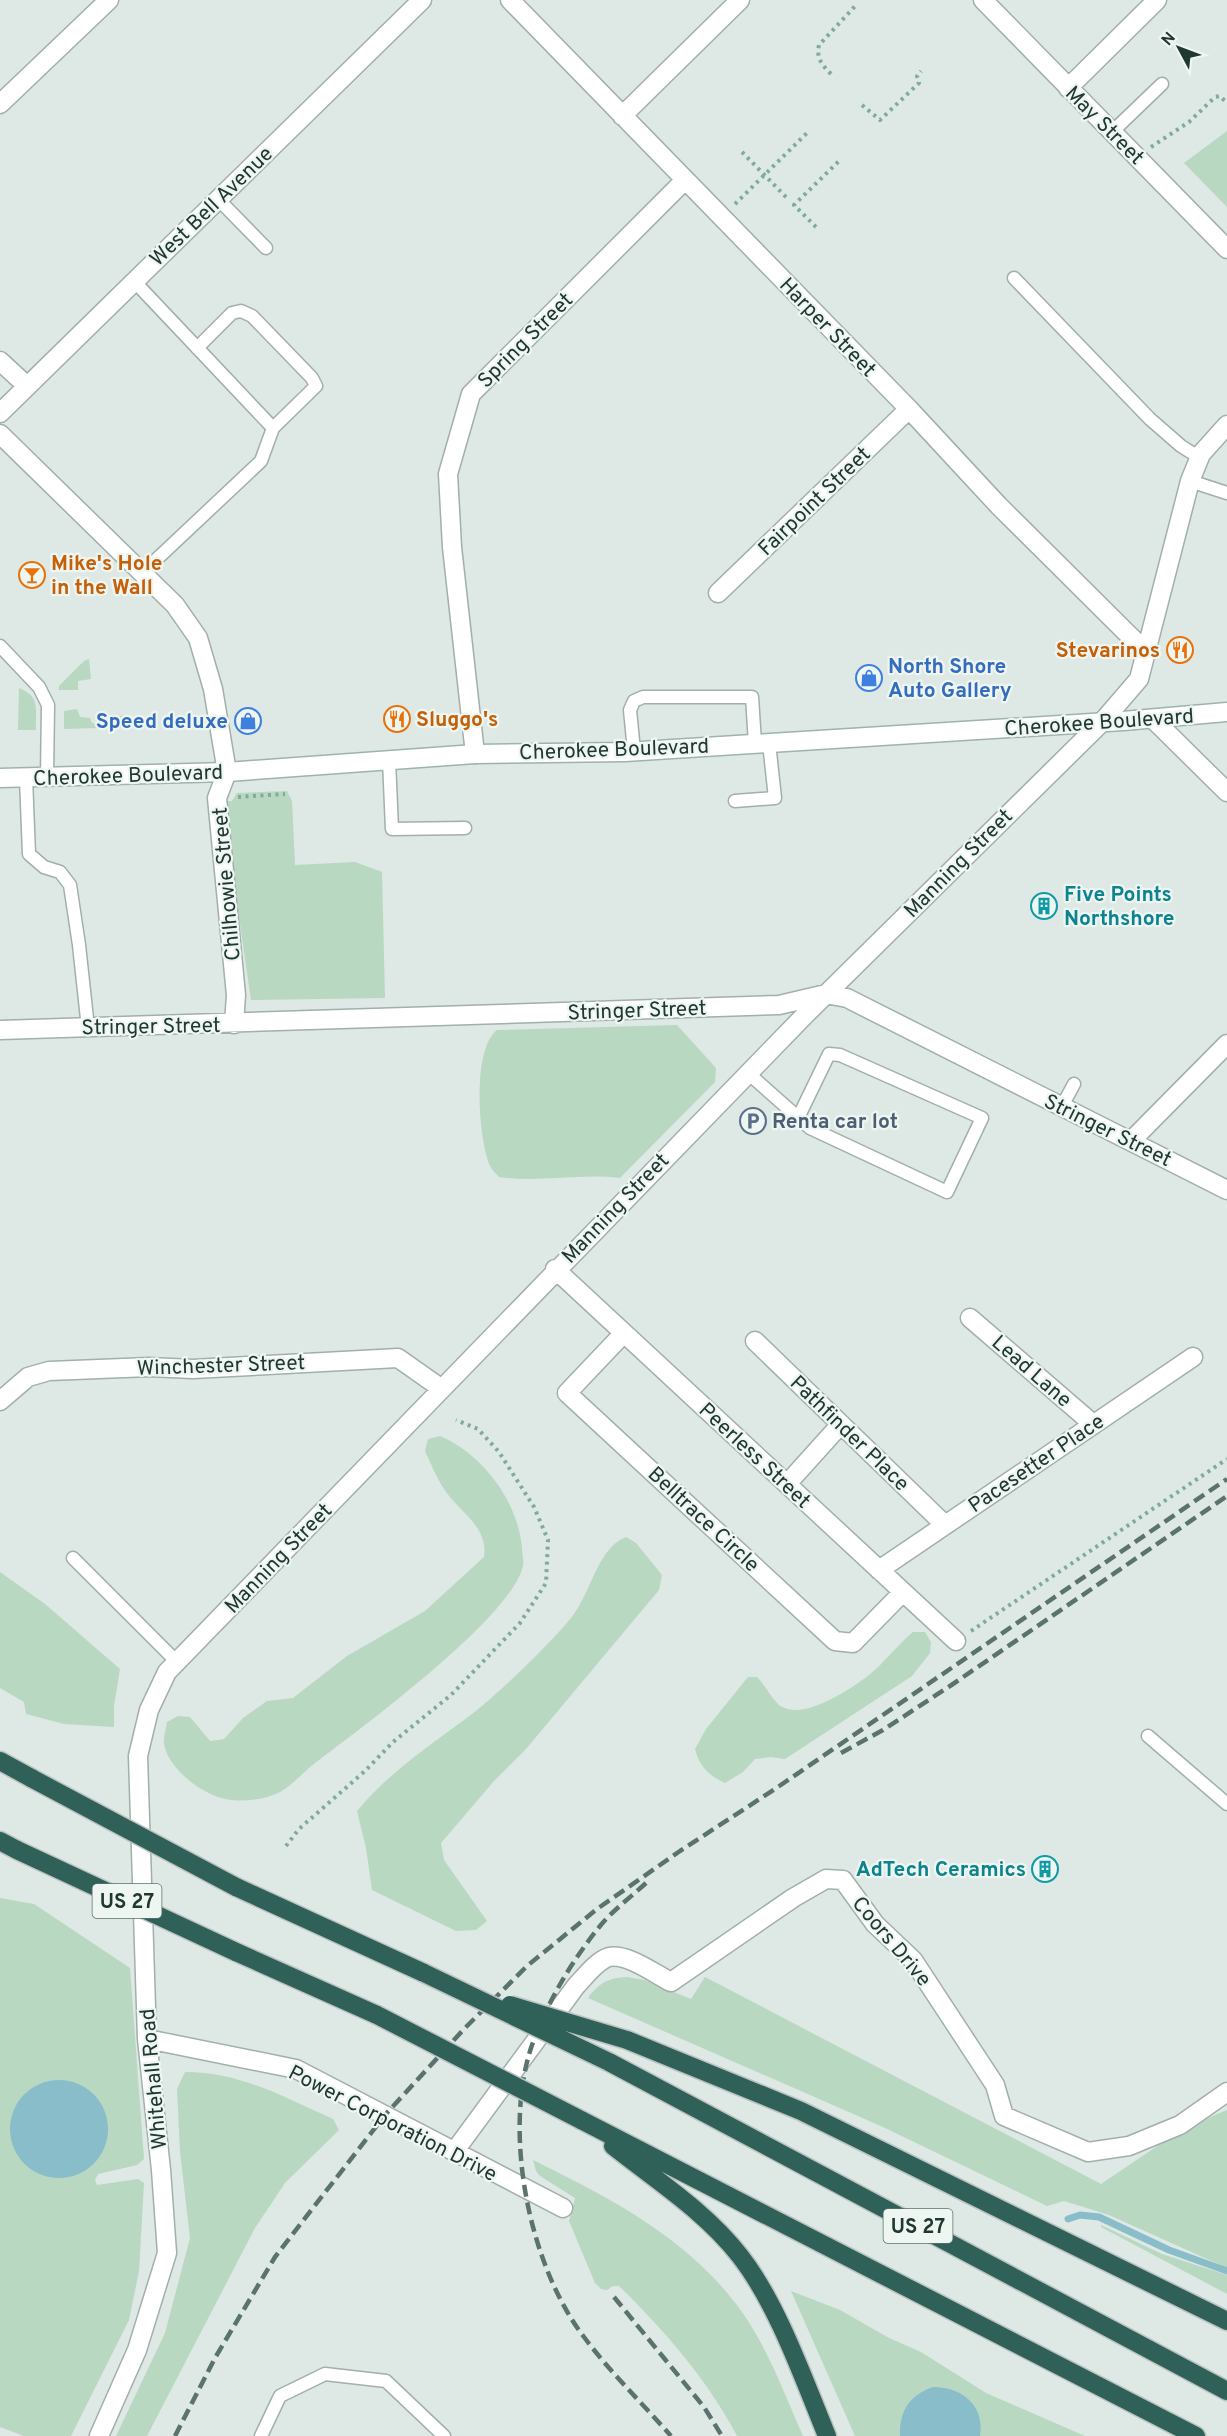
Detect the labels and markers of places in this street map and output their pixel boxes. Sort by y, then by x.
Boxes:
place label: Mike's Hole in the Wall [51,551,162,602]
bar icon: Mike's Hole in the Wall [17,560,47,590]
restaurant icon: Stevarinos [1165,635,1195,665]
place label: Stevarinos [1056,638,1160,665]
place label: North Shore Auto Gallery [888,654,1012,705]
shop icon: North Shore Auto Gallery [854,663,884,693]
restaurant icon: Sluggo's [382,704,412,734]
shop icon: Speed deluxe [233,706,263,736]
place label: Sluggo's [416,707,498,734]
place label: Speed deluxe [96,709,228,736]
place label: Five Points Northshore [1064,882,1174,933]
building icon: Five Points Northshore [1029,891,1059,921]
parking icon: Renta car lot [738,1106,768,1136]
place label: Renta car lot [772,1109,898,1136]
building icon: AdTech Ceramics [1030,1854,1060,1884]
place label: AdTech Ceramics [856,1857,1026,1884]

